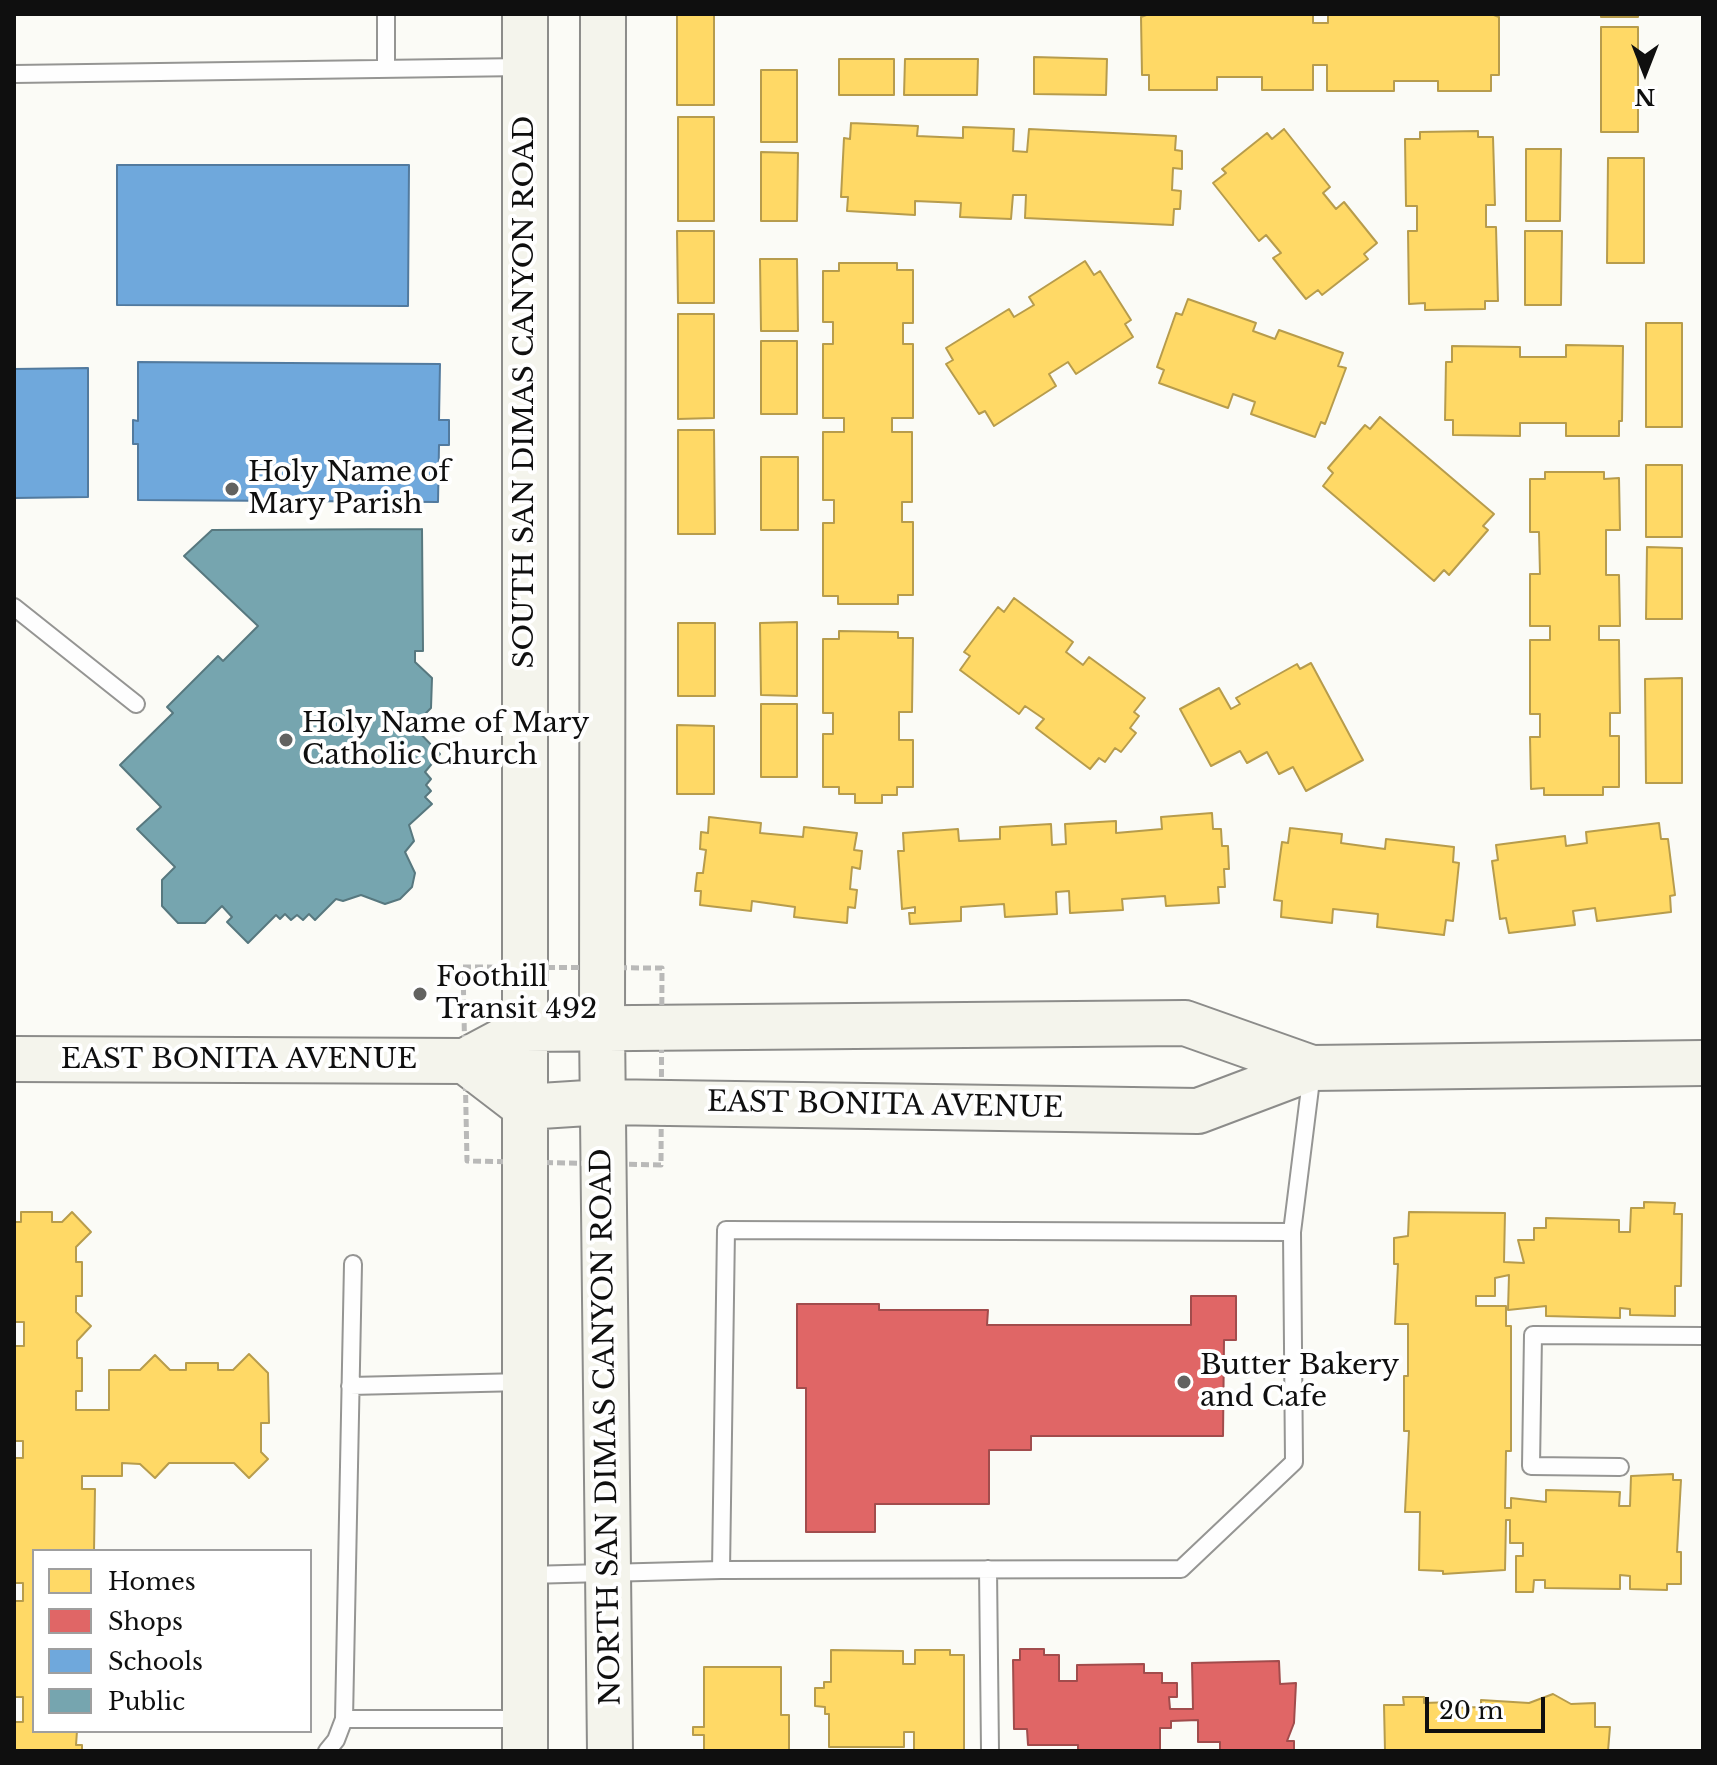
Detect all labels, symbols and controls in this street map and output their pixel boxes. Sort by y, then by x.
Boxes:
north arrow [1605,32,1685,112]
text: N [1635,83,1655,110]
street label: SOUTH SAN DIMAS CANYON ROAD [508,115,542,669]
place label: Holy Name of Mary Parish [248,456,450,522]
marker: Holy Name of Mary Parish [223,480,241,498]
place label: Holy Name of Mary Catholic Church [302,707,589,773]
marker: Holy Name of Mary Catholic Church [277,731,295,749]
place label: Foothill Transit 492 [436,961,597,1027]
marker: Foothill Transit 492 [411,985,429,1003]
street label: EAST BONITA AVENUE [61,1043,417,1077]
street label: EAST BONITA AVENUE [707,1086,1063,1126]
street label: NORTH SAN DIMAS CANYON ROAD [585,1148,629,1706]
place label: Butter Bakery and Cafe [1200,1349,1399,1415]
marker: Butter Bakery and Cafe [1175,1373,1193,1391]
legend [32,1549,312,1733]
text: Homes [108,1567,196,1596]
text: Shops [108,1607,183,1636]
text: Schools [108,1647,203,1676]
scale bar [1429,1681,1549,1731]
text: Public [108,1687,185,1716]
text: 20 m [1439,1696,1504,1725]

